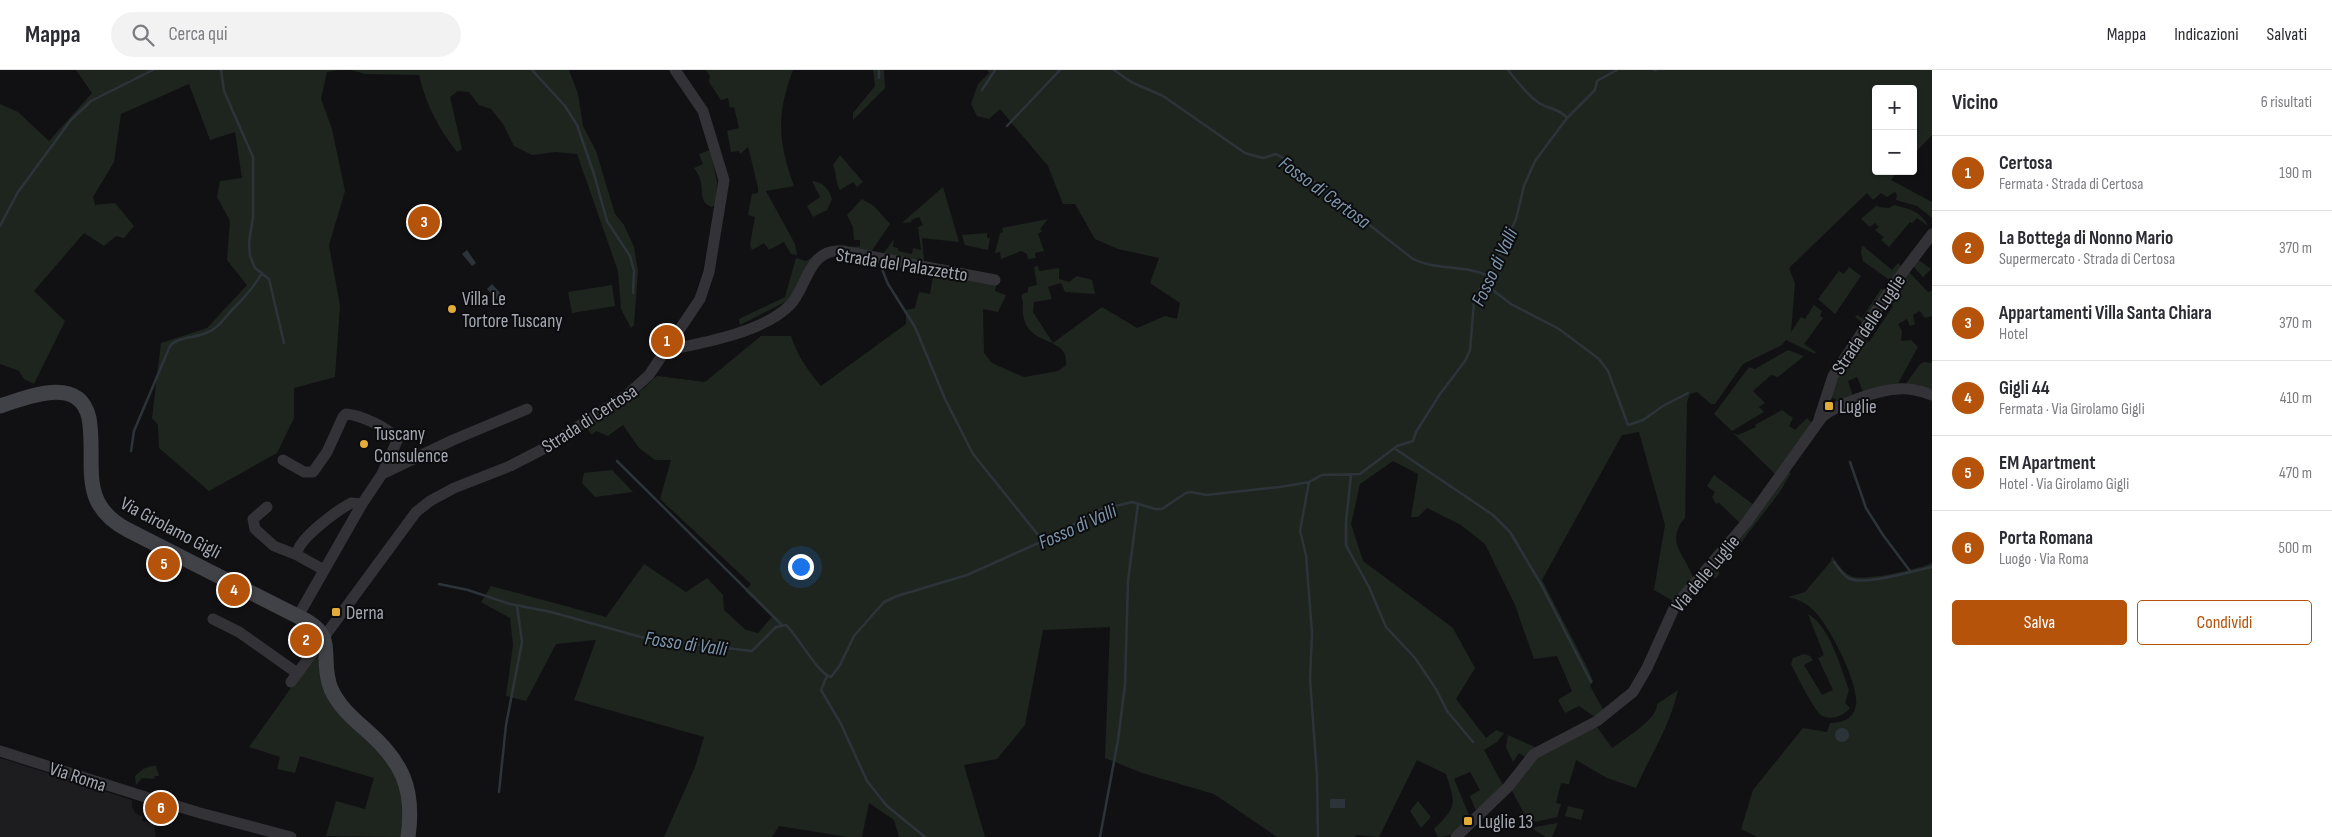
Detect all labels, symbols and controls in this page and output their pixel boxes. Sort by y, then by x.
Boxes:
search box [111,12,461,57]
text: Mappa [25,20,81,49]
icon: search [129,21,157,49]
text: Cerca qui [169,23,227,46]
text: Mappa [2107,24,2146,45]
text: Indicazioni [2174,24,2239,45]
text: Salvati [2267,24,2307,45]
map controls [1872,85,1917,175]
button: + [1872,85,1917,130]
text: Vicino [1952,90,1998,115]
text: 6 risultati [2261,93,2312,112]
button: − [1872,130,1917,175]
water label: Fosso di Certosa [1274,151,1375,234]
text: Certosa [1999,152,2052,175]
text: 1 [1965,164,1971,183]
text: 190 m [2279,164,2312,183]
text: Fermata · Strada di Certosa [1999,175,2143,194]
pin: 3 [408,203,440,241]
water label: Fosso di Valli [1466,223,1524,310]
text: La Bottega di Nonno Mario [1999,227,2173,250]
text: 2 [1964,239,1972,258]
text: 370 m [2279,239,2312,258]
street label: Strada del Palazzetto [834,244,969,287]
text: Supermercato · Strada di Certosa [1999,250,2175,269]
street label: Strada delle Luglie [1827,270,1911,379]
place label: Villa Le Tortore Tuscany [462,288,563,333]
text: Appartamenti Villa Santa Chiara [1999,302,2212,325]
marker: Villa Le Tortore Tuscany [446,303,458,315]
text: 3 [1964,314,1972,333]
text: 370 m [2279,314,2312,333]
pin: 1 [651,322,683,360]
text: Hotel [1999,325,2028,344]
text: Gigli 44 [1999,377,2050,400]
street label: Strada di Certosa [538,380,642,459]
text: 4 [1964,389,1972,408]
text: 410 m [2280,389,2312,408]
place label: Luglie [1839,396,1877,419]
marker: Luglie [1823,400,1835,412]
text: Fermata · Via Girolamo Gigli [1999,400,2145,419]
place label: Tuscany Consulence [374,423,448,468]
marker: Tuscany Consulence [358,438,370,450]
text: EM Apartment [1999,452,2095,475]
text: 5 [1964,464,1972,483]
text: 470 m [2279,464,2312,483]
text: Hotel · Via Girolamo Gigli [1999,475,2129,494]
street label: Via Girolamo Gigli [116,492,225,564]
water label: Fosso di Valli [1035,499,1121,555]
text: Porta Romana [1999,527,2093,550]
street label: Via delle Luglie [1667,531,1745,617]
text: 6 [1964,539,1972,558]
text: 500 m [2278,539,2312,558]
pin: 5 [148,545,180,583]
text: Luogo · Via Roma [1999,550,2089,569]
your location [788,554,814,580]
pin: 4 [218,571,250,609]
button: Salva [1952,600,2127,645]
button: Condividi [2137,600,2312,645]
place label: Derna [346,602,384,625]
marker: Derna [330,606,342,618]
pin: 2 [290,621,322,659]
water label: Fosso di Valli [643,626,730,662]
street label: Via Roma [46,757,109,797]
pin: 6 [145,789,177,827]
place label: Luglie 13 [1478,811,1533,834]
marker: Luglie 13 [1462,815,1474,827]

